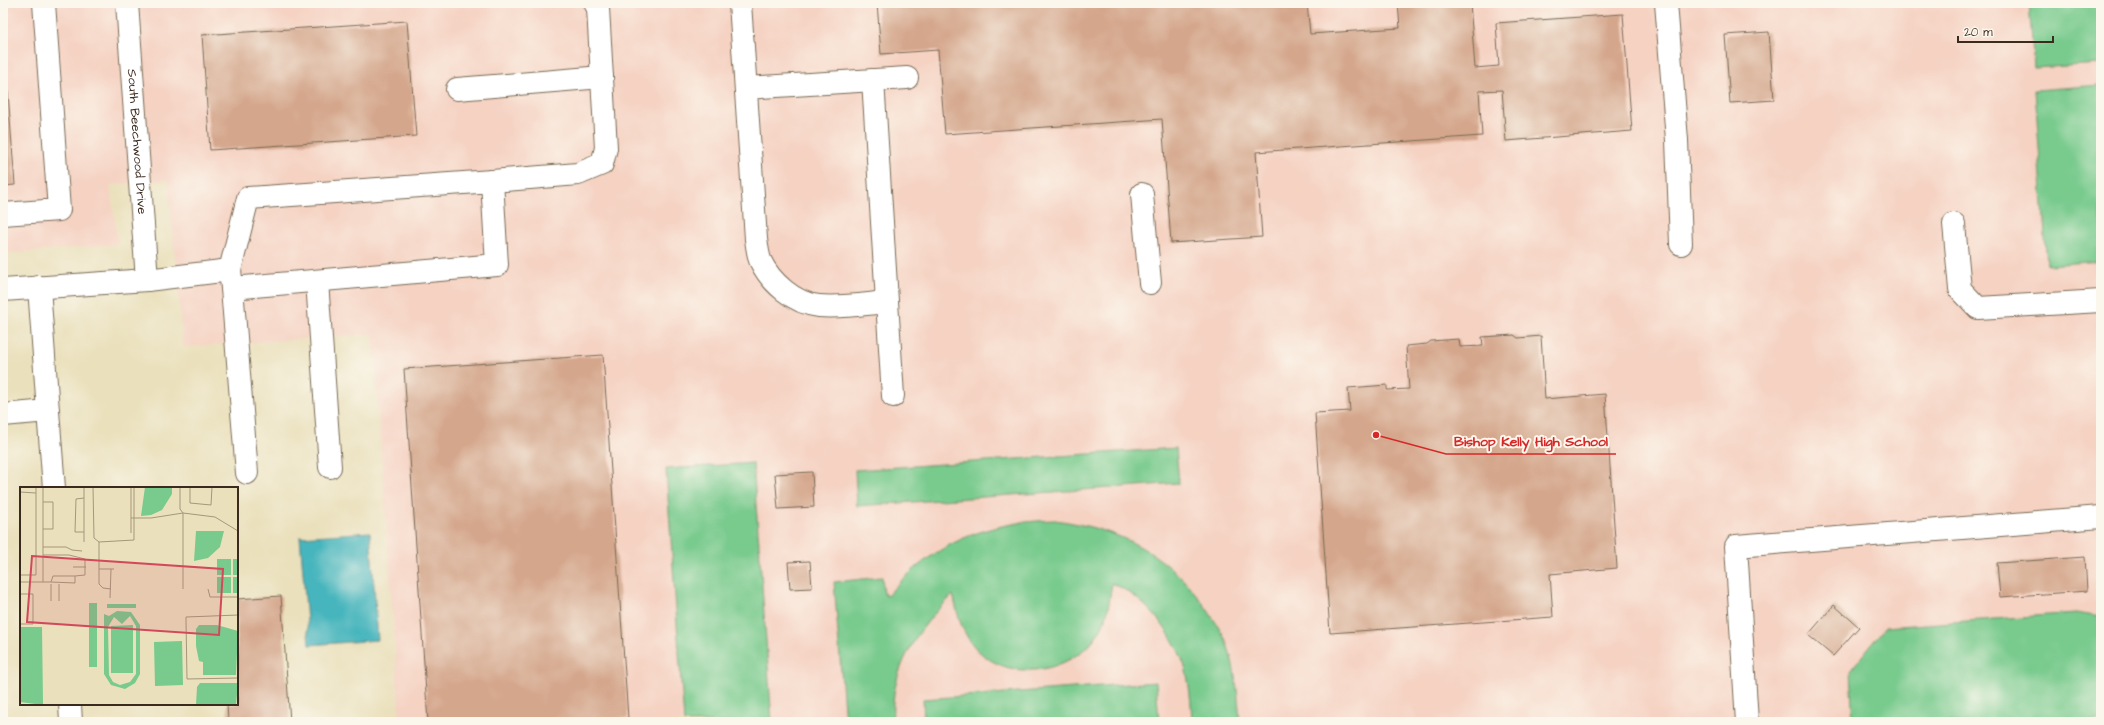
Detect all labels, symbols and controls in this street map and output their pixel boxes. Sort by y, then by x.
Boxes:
scale bar [1958,18,2053,44]
text: 20 m [1964,24,1993,41]
street label: South Beechwood Drive [123,68,151,215]
callout: Bishop Kelly High School [1446,428,1616,454]
text: Bishop Kelly High School [1454,432,1609,453]
inset map [20,487,238,705]

